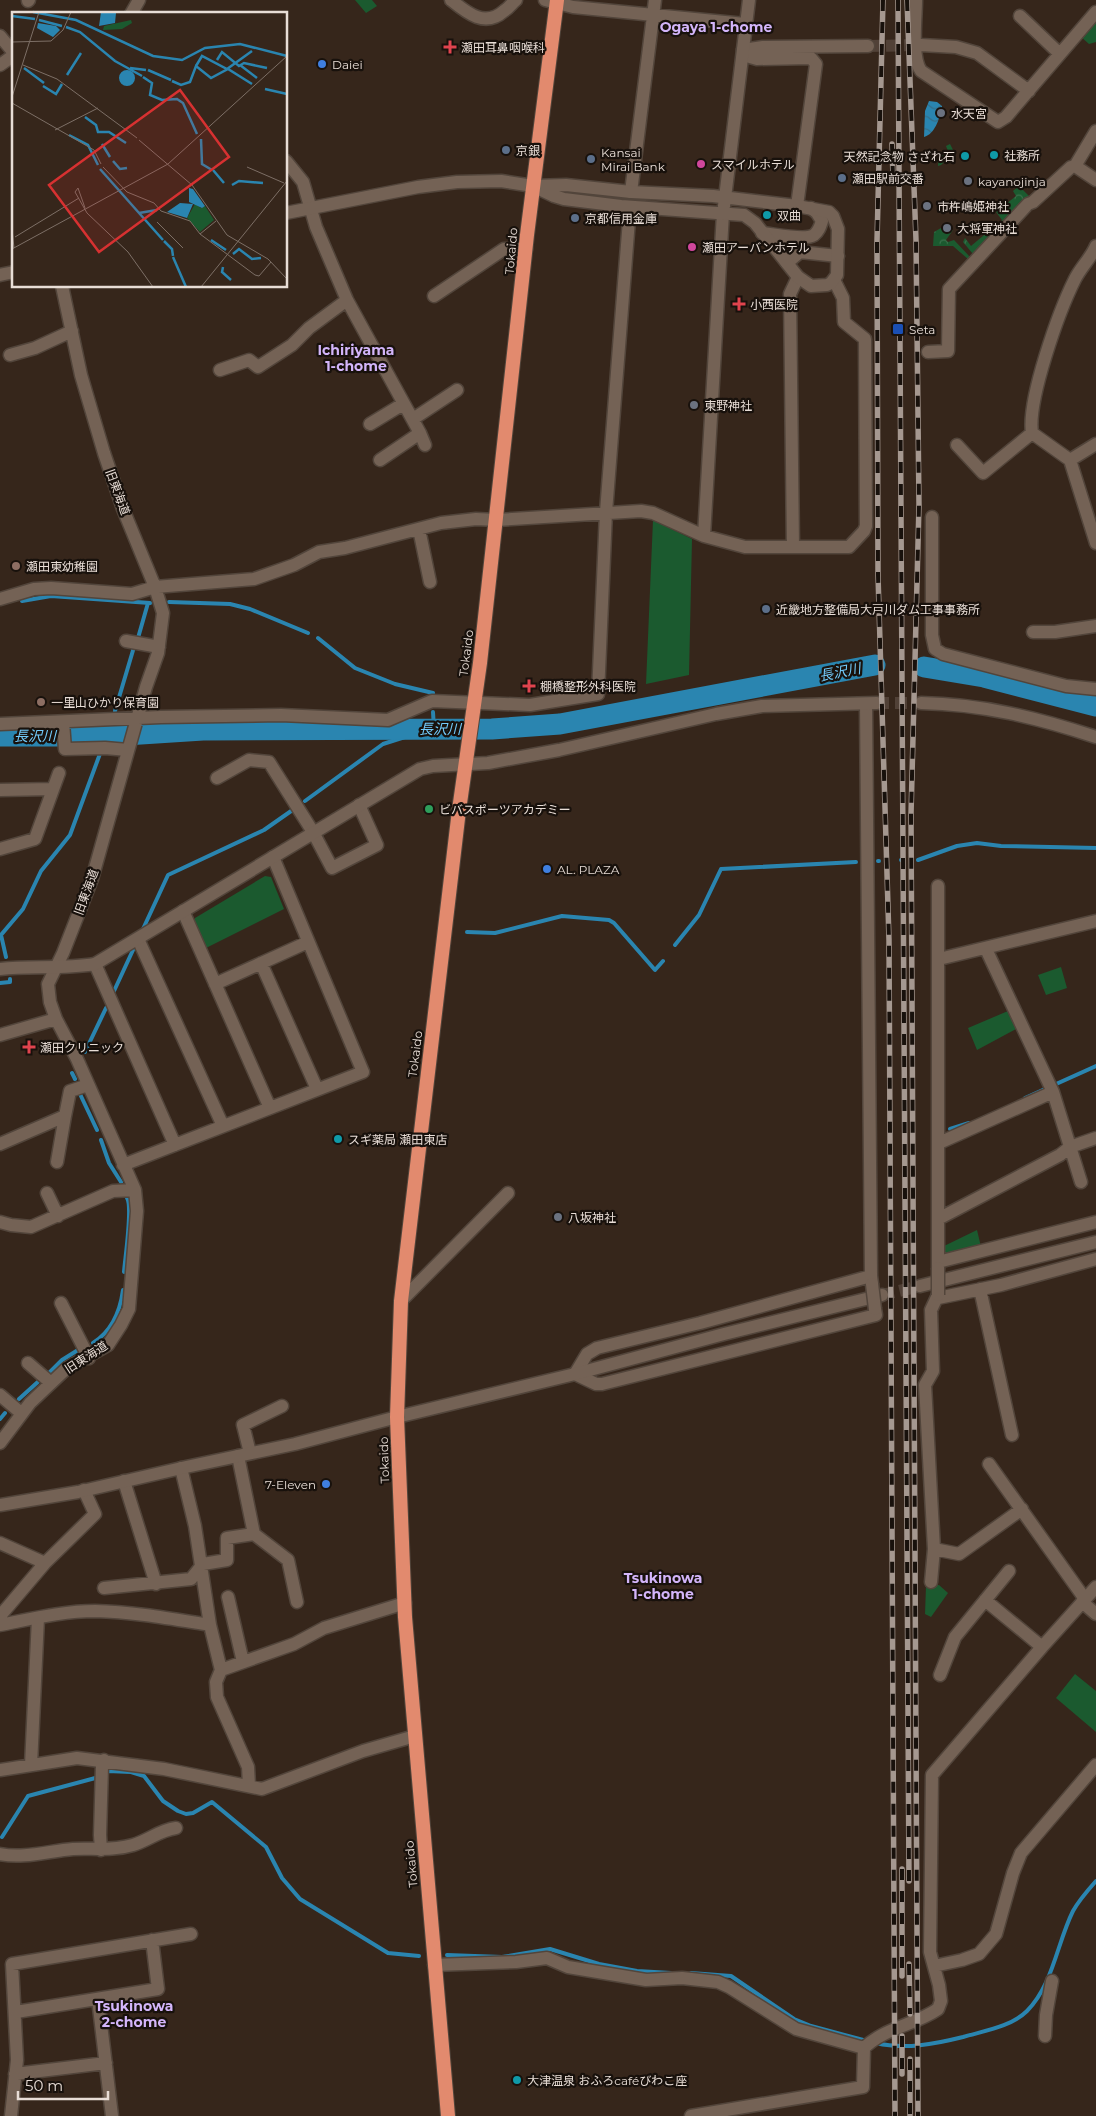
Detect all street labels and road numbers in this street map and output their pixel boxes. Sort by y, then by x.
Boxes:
street label: Tokaido [501,227,521,275]
street label: 旧東海道 [103,467,133,517]
street label: Tokaido [456,629,476,677]
street label: 旧東海道 [71,867,101,917]
street label: Tokaido [405,1030,425,1078]
street label: 旧東海道 [62,1338,110,1376]
street label: Tokaido [376,1436,392,1484]
street label: Tokaido [401,1840,421,1888]

